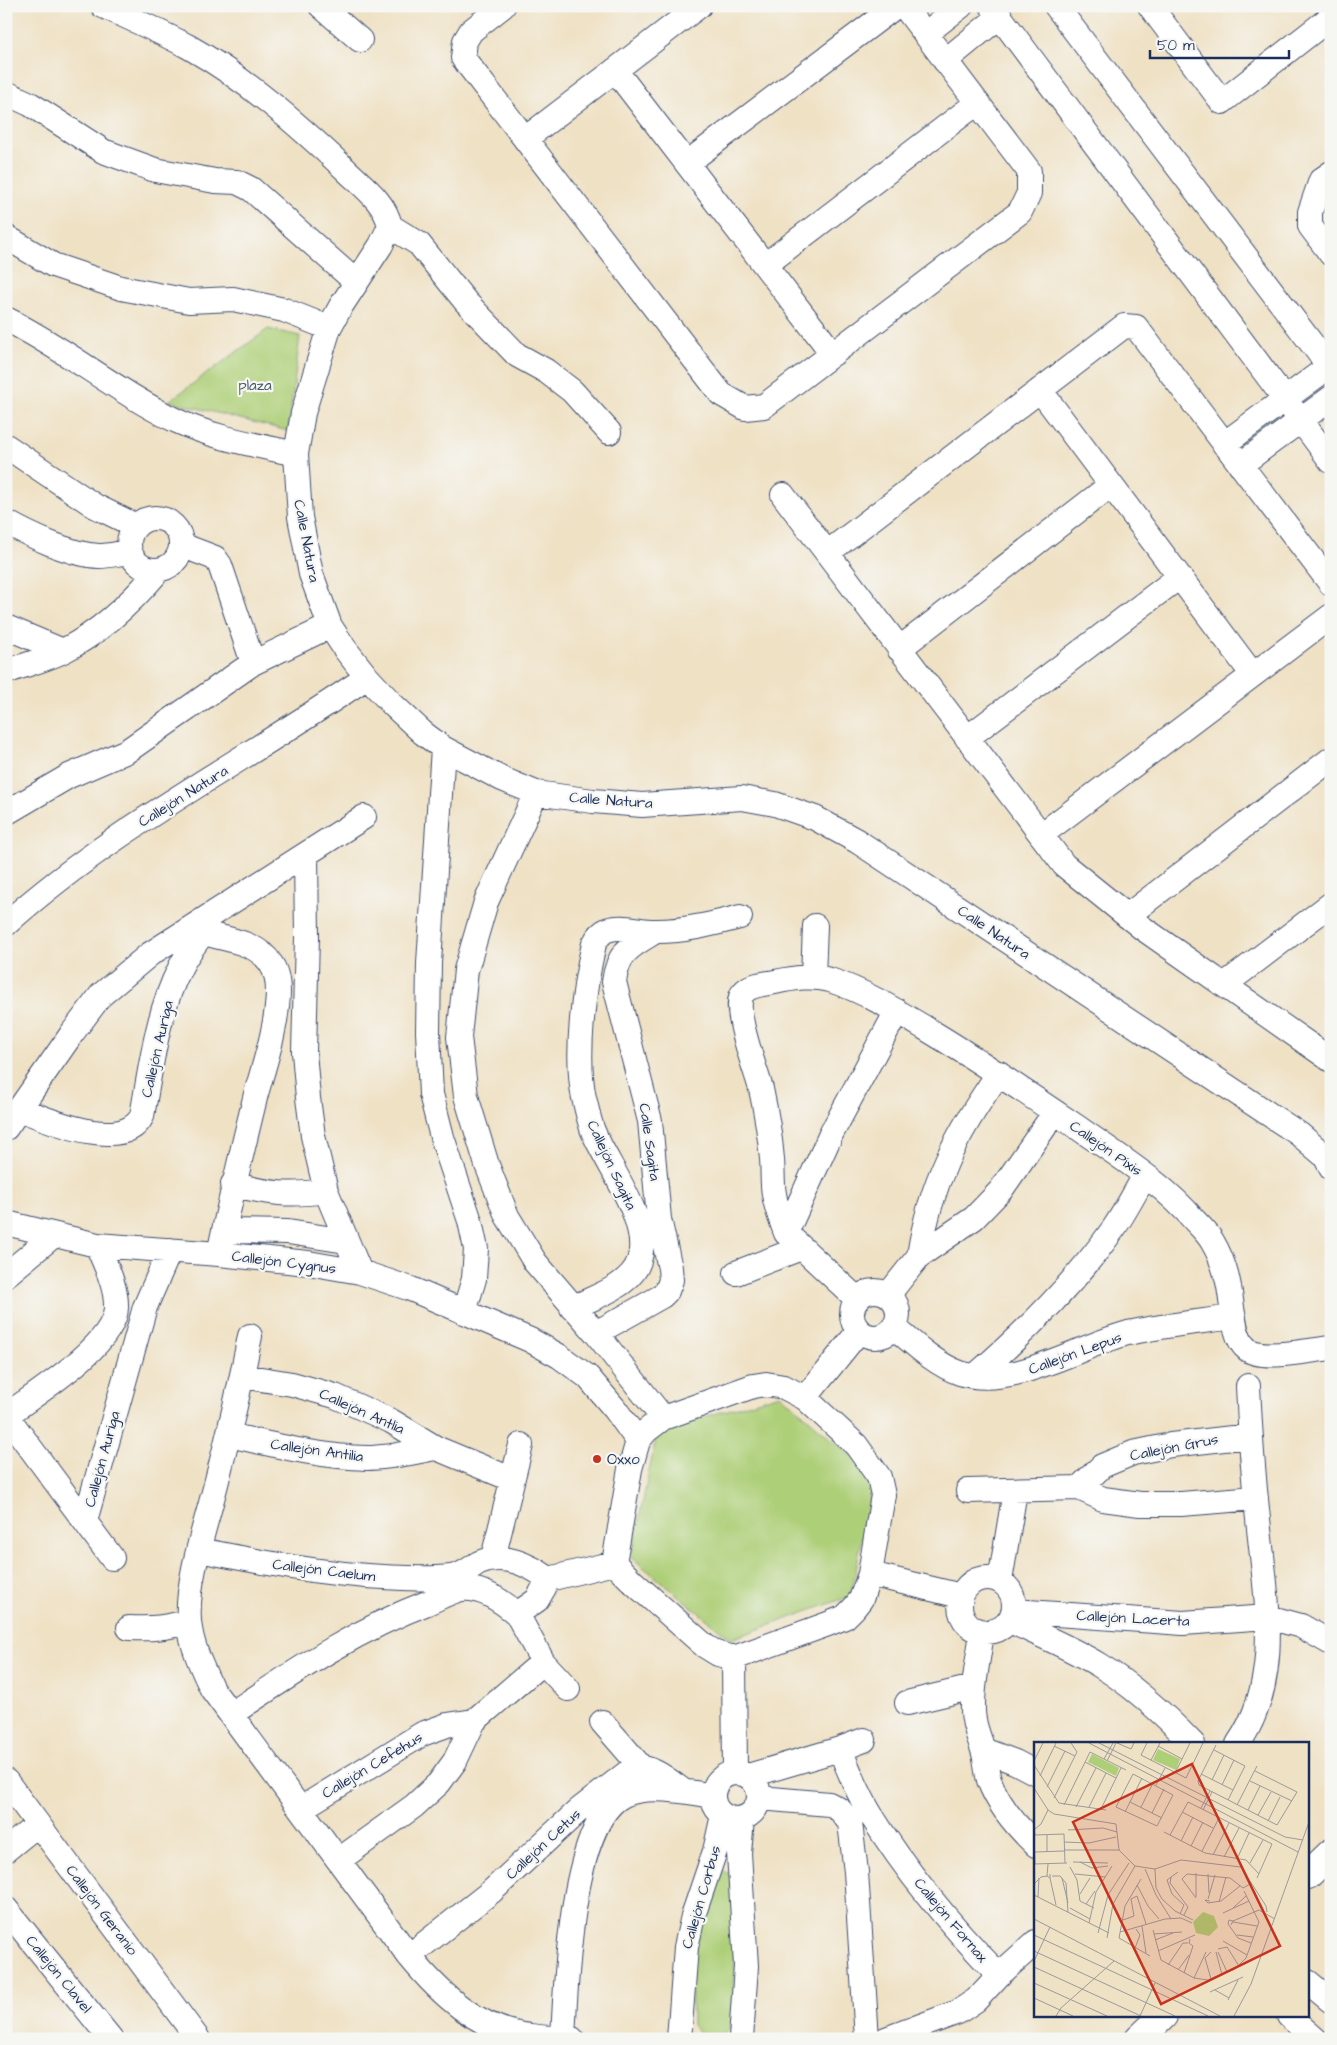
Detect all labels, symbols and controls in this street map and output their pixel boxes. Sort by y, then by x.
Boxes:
scale bar [1150,28,1288,60]
text: 50 m [1157,35,1195,56]
park label: plaza [238,375,272,396]
street label: Calle Natura [288,498,325,585]
street label: Callejón Natura [134,760,233,832]
street label: Calle Natura [568,787,654,814]
street label: Calle Natura [953,900,1035,965]
street label: Callejón Auriga [136,998,180,1100]
street label: Calle Sagita [633,1102,665,1183]
street label: Callejón Pixis [1065,1116,1147,1181]
street label: Callejón Sagita [581,1117,642,1214]
street label: Callejón Cygnus [230,1246,338,1280]
street label: Callejón Lepus [1026,1327,1125,1380]
street label: Callejón Antlia [316,1383,408,1440]
street label: Callejón Auriga [80,1408,126,1510]
street label: Callejón Grus [1128,1429,1220,1466]
street label: Callejón Antilia [269,1434,365,1467]
place label: Oxxo [607,1449,640,1470]
marker: Oxxo [591,1453,603,1465]
street label: Callejón Caelum [271,1554,377,1587]
street label: Callejón Lacerta [1076,1605,1190,1632]
street label: Callejón Cefehus [318,1727,427,1804]
inset map [1034,1742,1310,2018]
street label: Callejón Cetus [501,1804,586,1885]
street label: Callejón Corbus [677,1843,726,1951]
street label: Callejón Geranio [61,1861,143,1960]
street label: Callejón Fornax [909,1873,993,1968]
street label: Callejón Clavel [21,1931,97,2018]

